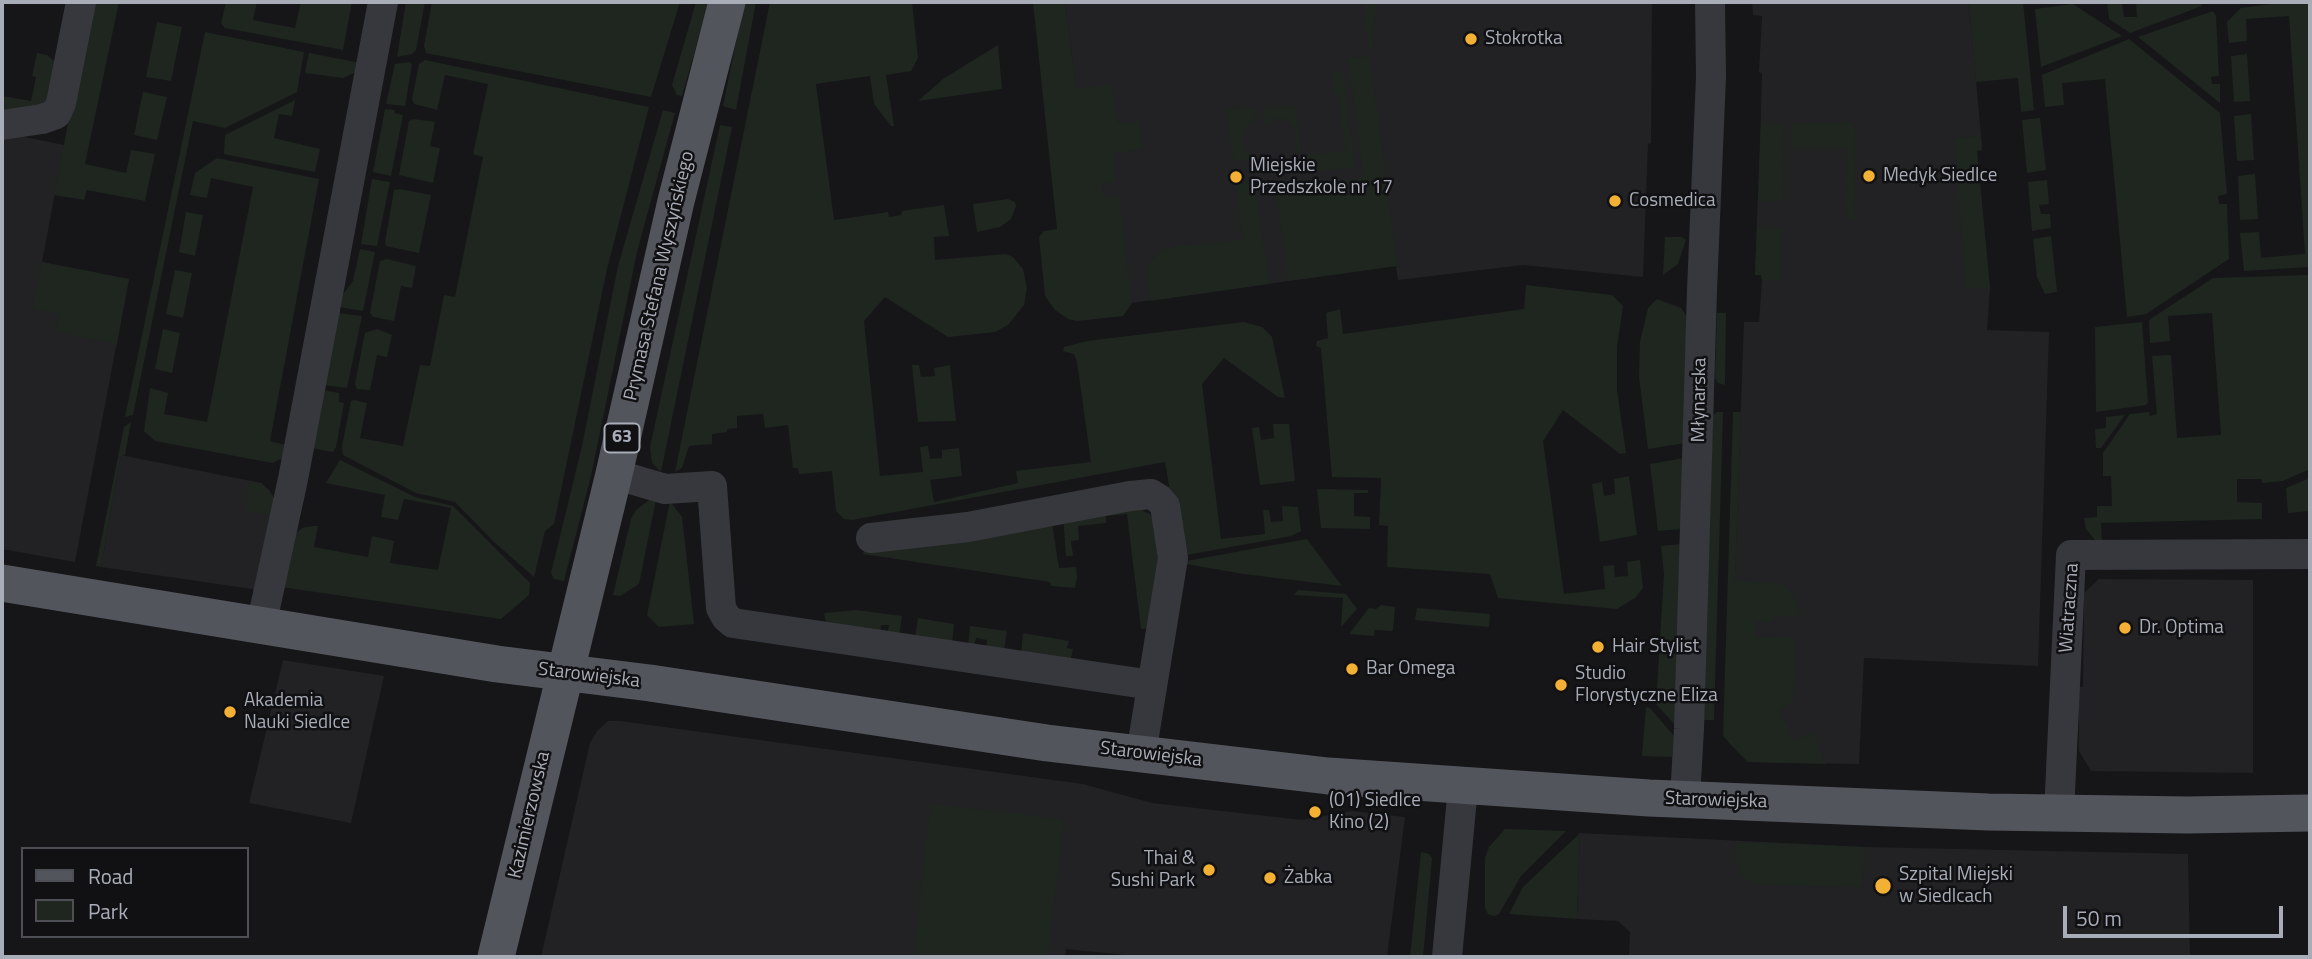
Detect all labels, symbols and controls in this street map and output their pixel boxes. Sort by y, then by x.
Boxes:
place label: Stokrotka [1485,28,1563,50]
marker: Stokrotka [1463,31,1479,47]
street label: Prymasa Stefana Wyszyńskiego [620,149,700,403]
place label: Miejskie Przedszkole nr 17 [1250,155,1393,199]
place label: Medyk Siedlce [1883,165,1997,187]
marker: Medyk Siedlce [1861,168,1877,184]
marker: Miejskie Przedszkole nr 17 [1228,169,1244,185]
place label: Cosmedica [1629,190,1716,212]
marker: Cosmedica [1607,193,1623,209]
street label: Młynarska [1688,357,1712,443]
road number: 63 [604,424,640,452]
street label: Wiatraczna [2055,562,2085,654]
place label: Dr. Optima [2139,617,2224,639]
marker: Dr. Optima [2117,620,2133,636]
place label: Hair Stylist [1612,636,1699,658]
marker: Hair Stylist [1590,639,1606,655]
street label: Starowiejska [537,658,641,694]
place label: Bar Omega [1366,658,1455,680]
marker: Bar Omega [1344,661,1360,677]
place label: Studio Florystyczne Eliza [1575,663,1718,707]
marker: Studio Florystyczne Eliza [1553,677,1569,693]
place label: Akademia Nauki Siedlce [244,690,350,734]
marker: Akademia Nauki Siedlce [222,704,238,720]
street label: Starowiejska [1099,737,1203,773]
street label: Kazimierzowska [504,749,556,881]
street label: Starowiejska [1664,788,1768,814]
place label: (01) Siedlce Kino (2) [1329,790,1421,834]
marker: (01) Siedlce Kino (2) [1307,804,1323,820]
legend [21,847,248,938]
place label: Thai & Sushi Park [1111,848,1195,892]
text: Road [88,860,133,892]
marker: Thai & Sushi Park [1201,862,1217,878]
place label: Szpital Miejski w Siedlcach [1899,864,2013,908]
place label: Żabka [1284,867,1332,889]
marker: Żabka [1262,870,1278,886]
marker: Szpital Miejski w Siedlcach [1873,876,1893,896]
scale bar [2067,892,2288,936]
text: Park [88,895,128,927]
text: 50 m [2076,902,2122,934]

